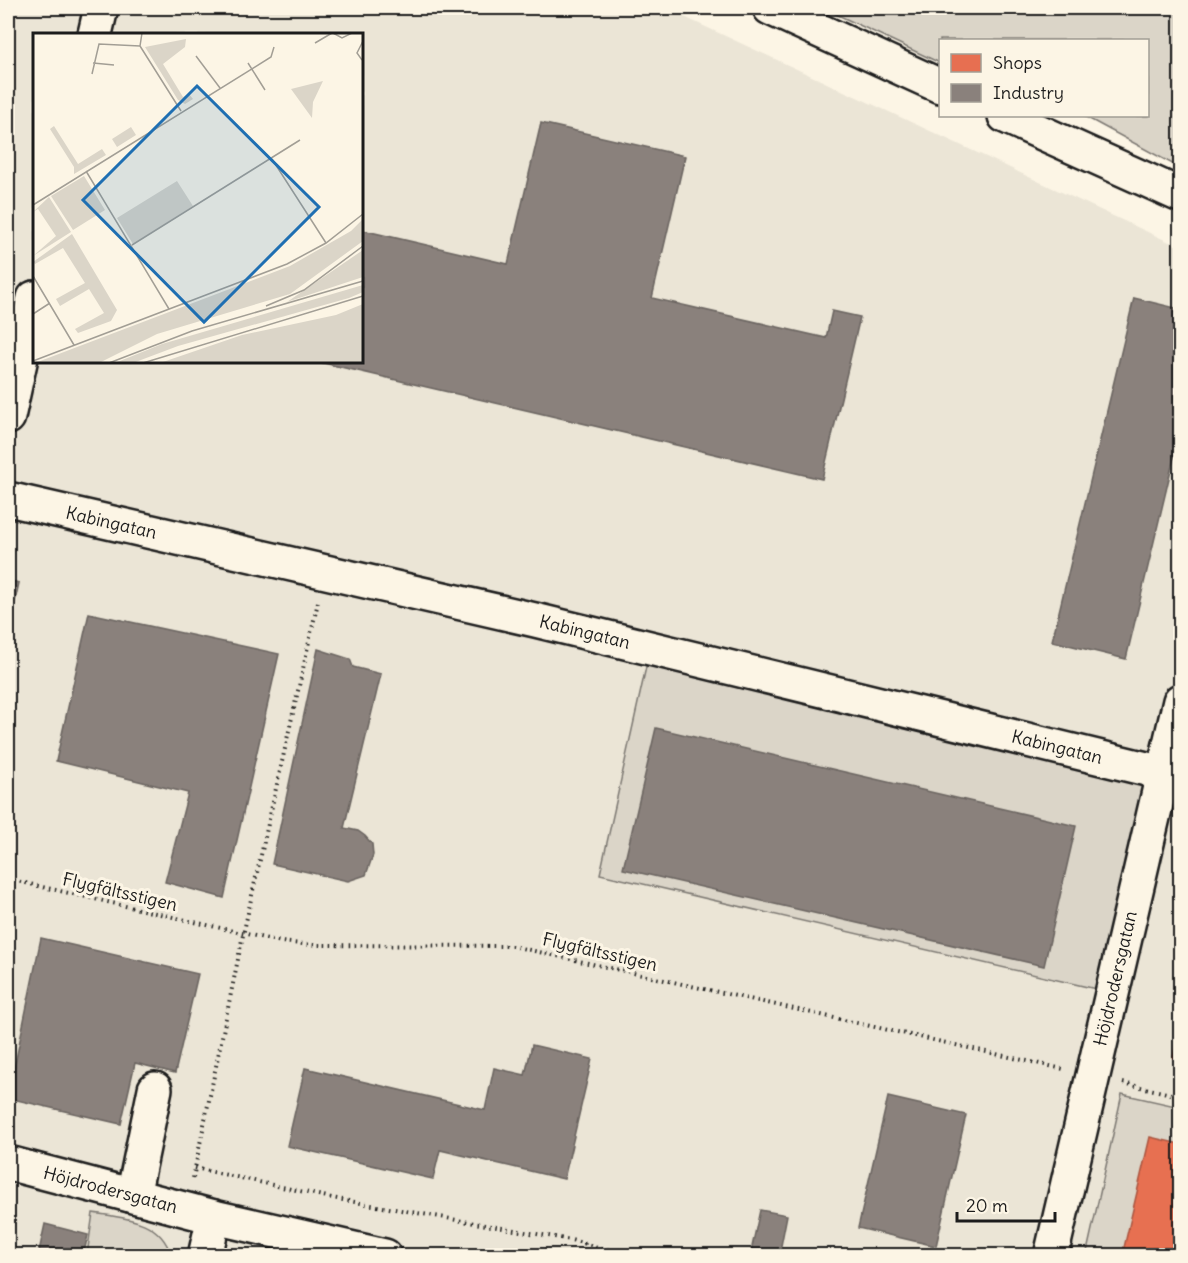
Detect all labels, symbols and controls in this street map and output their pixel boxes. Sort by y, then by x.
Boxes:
inset map [33,33,363,363]
legend [939,39,1149,117]
text: Shops [993,51,1042,74]
text: Industry [993,81,1064,104]
street label: Kabingatan [64,501,159,544]
street label: Kabingatan [537,609,633,654]
street label: Kabingatan [1009,725,1105,769]
street label: Flygfältsstigen [60,867,180,916]
street label: Höjdrodersgatan [1088,909,1142,1048]
street label: Flygfältsstigen [540,927,660,976]
street label: Höjdrodersgatan [41,1161,180,1218]
scale bar [957,1185,1054,1223]
text: 20 m [966,1194,1008,1217]

